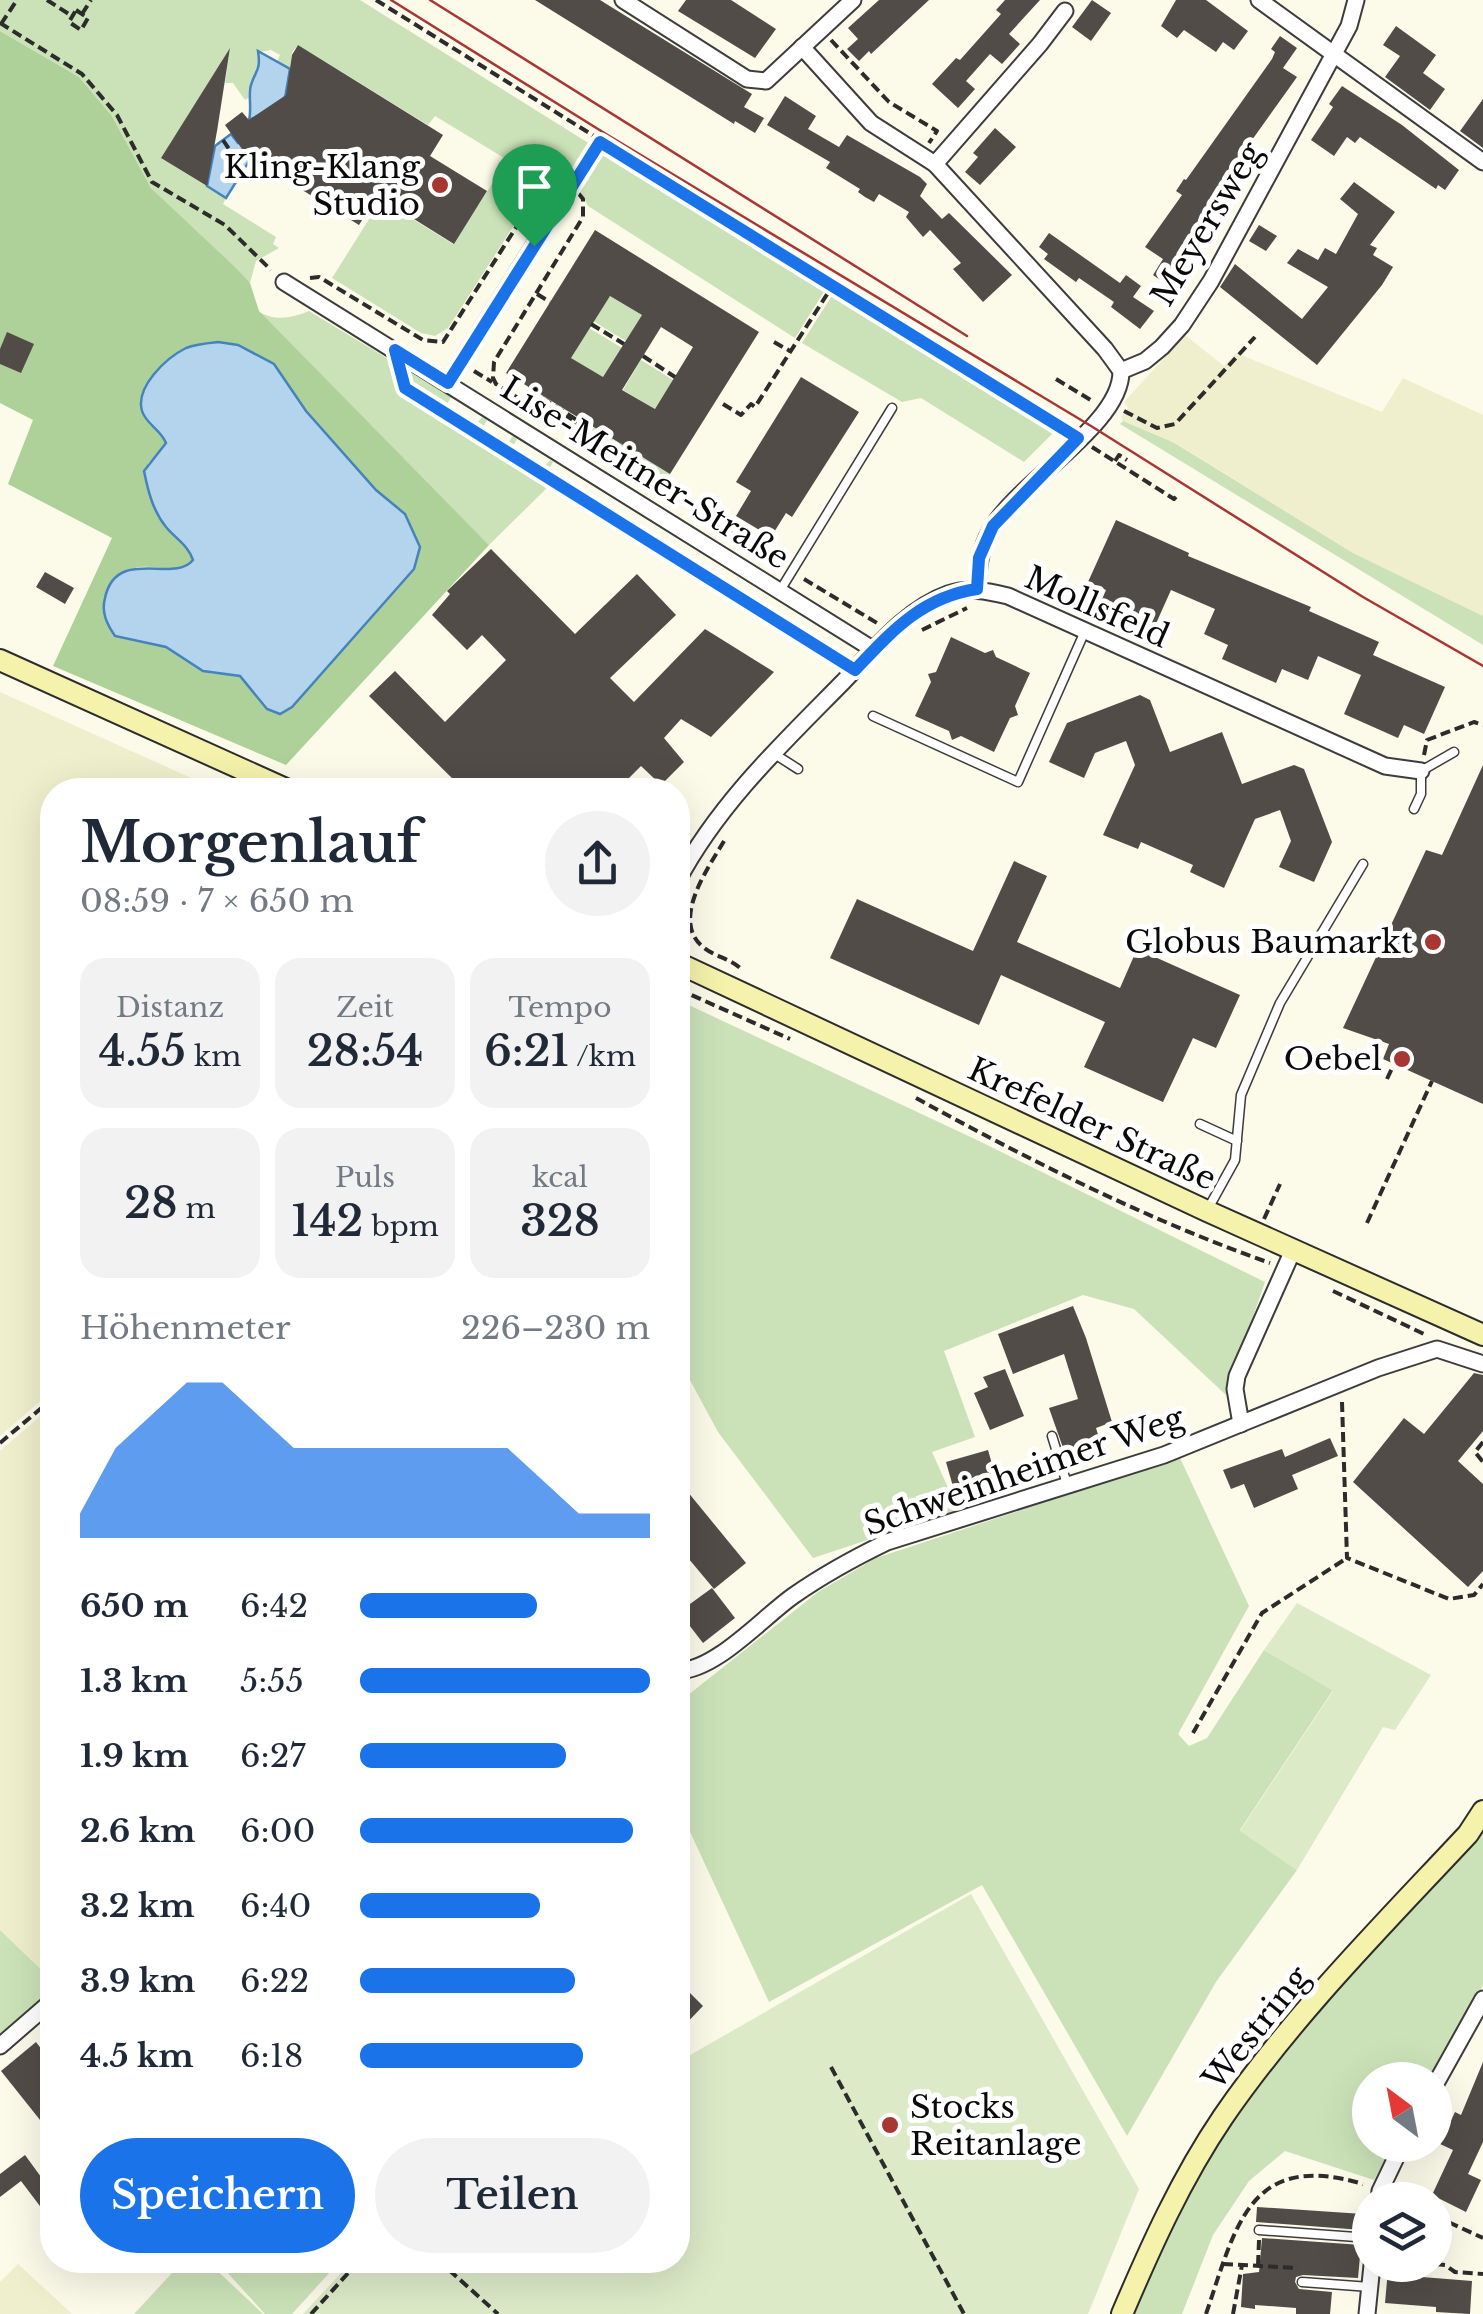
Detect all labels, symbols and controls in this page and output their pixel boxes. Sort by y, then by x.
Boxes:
street label: Meyersweg [1142,134,1272,313]
pin [492,144,577,247]
place label: Kling-Klang Studio [224,147,421,224]
icon: arrive [507,159,562,214]
marker: Kling-Klang Studio [429,174,451,196]
street label: Lise-Meitner-Straße [494,368,796,578]
street label: Mollsfeld [1019,558,1175,656]
text: Morgenlauf [80,809,421,877]
button: share [545,811,650,916]
text: 08:59 · 7 × 650 m [80,881,354,921]
place label: Globus Baumarkt [1125,922,1413,962]
marker: Globus Baumarkt [1422,931,1444,953]
text: Distanz [116,990,224,1025]
text: Zeit [336,990,394,1025]
text: Tempo [509,990,611,1025]
text: 4.55 [99,1025,186,1077]
text: 28:54 [307,1025,423,1077]
text: 6:21 [484,1025,569,1077]
text: km [186,1039,241,1074]
text: /km [569,1039,636,1074]
place label: Oebel [1284,1039,1382,1079]
marker: Oebel [1391,1048,1413,1070]
street label: Krefelder Straße [962,1049,1222,1199]
text: Puls [335,1160,395,1195]
text: kcal [532,1160,588,1195]
text: 28 [124,1177,178,1229]
text: m [178,1191,216,1226]
text: 142 [291,1195,363,1247]
text: 328 [520,1195,600,1247]
text: bpm [363,1209,439,1244]
text: Höhenmeter [80,1308,290,1348]
text: 226–230 m [461,1308,650,1348]
street label: Schweinheimer Weg [859,1397,1190,1545]
text: 650 m [80,1586,189,1626]
text: 6:42 [240,1586,308,1626]
text: 1.3 km [80,1661,188,1701]
text: 5:55 [240,1661,304,1701]
text: 1.9 km [80,1736,189,1776]
text: 6:27 [240,1736,305,1776]
text: 2.6 km [80,1811,195,1851]
text: 6:00 [240,1811,315,1851]
text: 3.2 km [80,1886,195,1926]
text: 6:40 [240,1886,311,1926]
street label: Westring [1193,1957,1318,2099]
text: 3.9 km [80,1961,195,2001]
text: 6:22 [240,1961,309,2001]
text: 4.5 km [80,2036,194,2076]
text: 6:18 [240,2036,303,2076]
north arrow [1352,2062,1452,2162]
map controls [1352,2062,1452,2282]
place label: Stocks Reitanlage [910,2087,1082,2164]
marker: Stocks Reitanlage [879,2114,901,2136]
button: Speichern [80,2138,355,2253]
button: Teilen [375,2138,650,2253]
button: layers [1352,2182,1452,2282]

